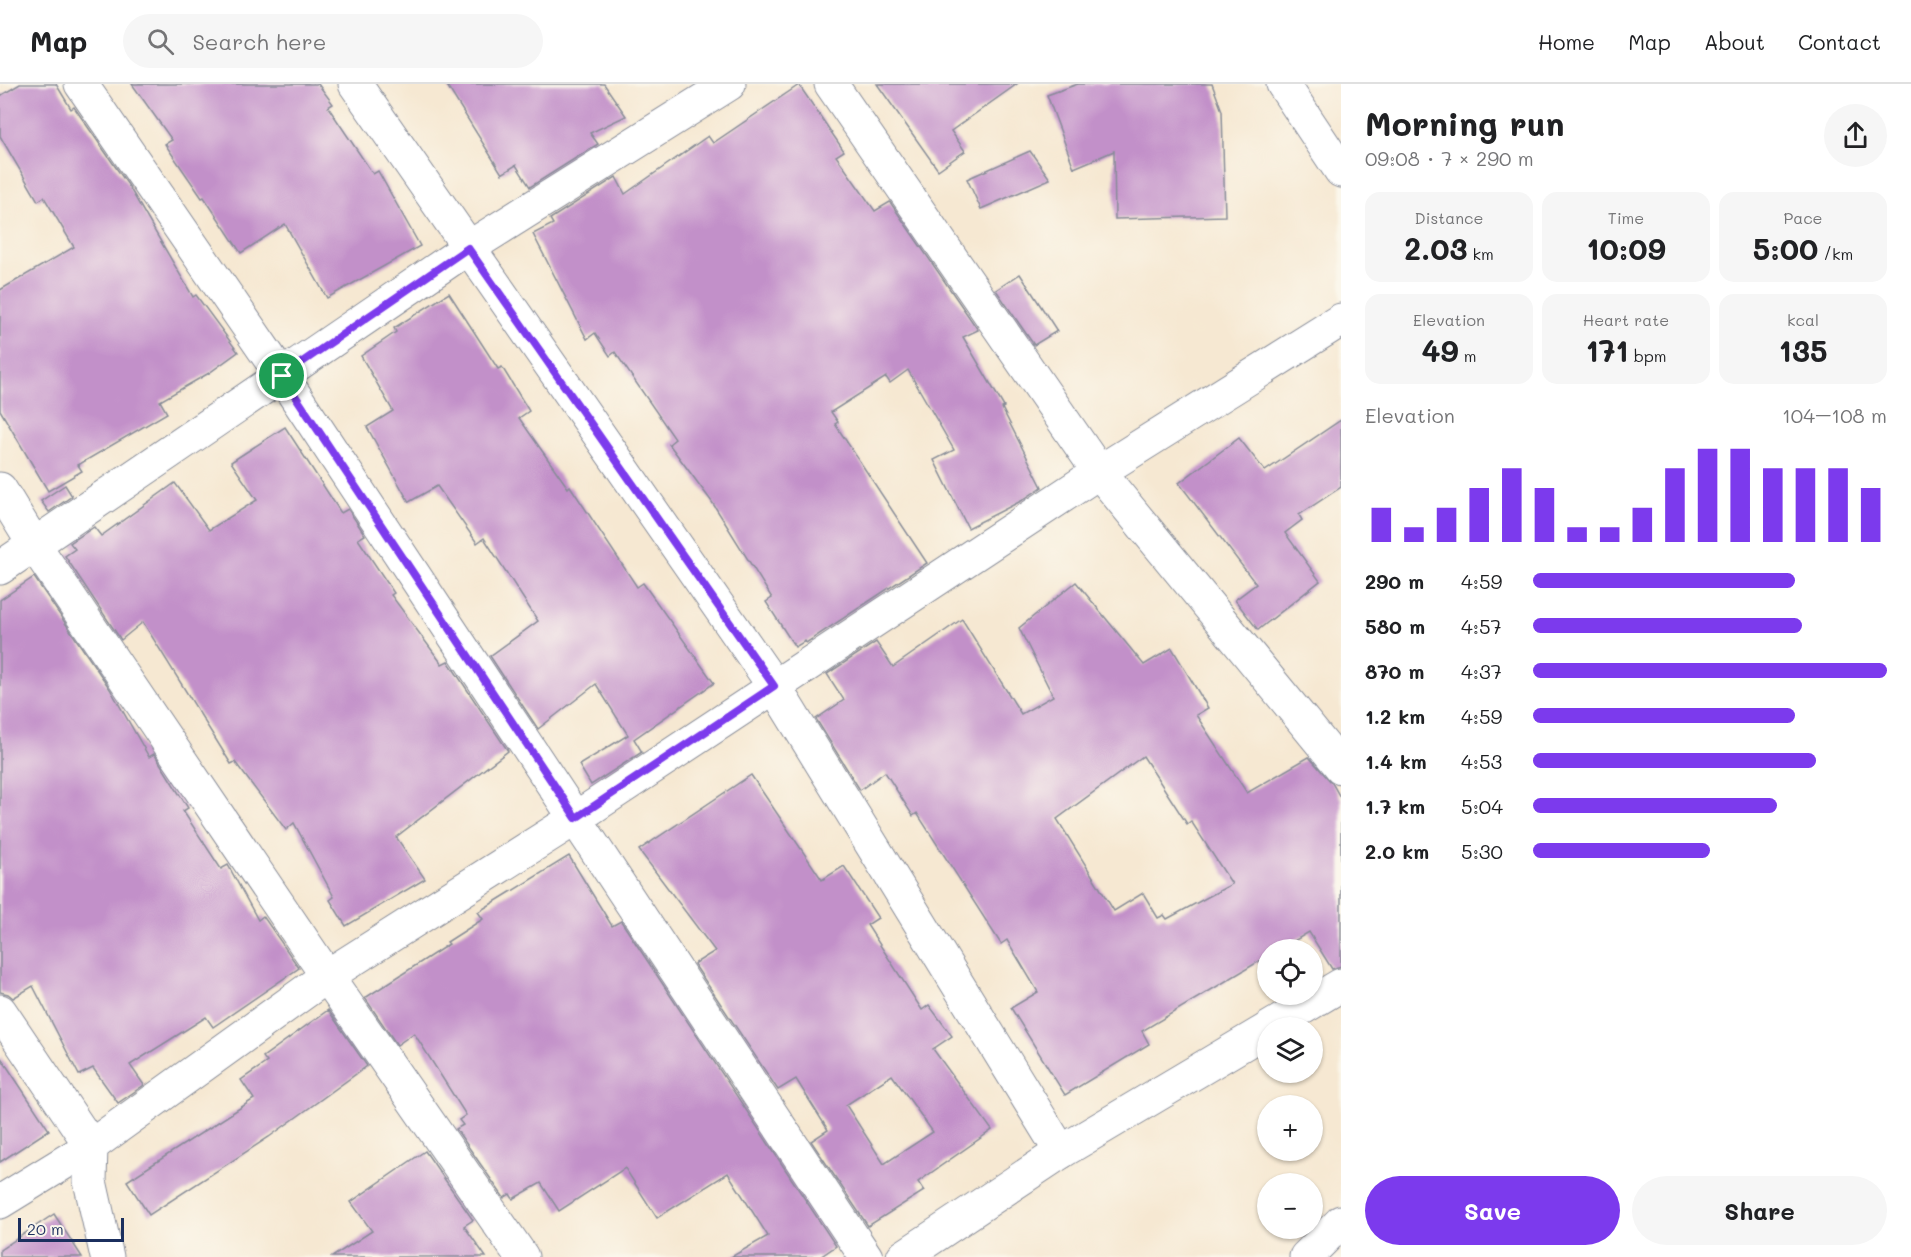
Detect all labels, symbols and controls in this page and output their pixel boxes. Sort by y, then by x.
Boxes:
search box [123,14,543,68]
text: Map [30,23,87,59]
icon: search [144,25,177,58]
text: Search here [192,27,326,56]
text: Home [1538,28,1595,55]
text: Map [1628,28,1671,55]
text: About [1704,28,1765,55]
text: Contact [1798,28,1881,55]
text: Morning run [1365,101,1565,144]
button: share [1824,104,1887,167]
text: 09:08 · 7 × 290 m [1365,145,1534,171]
text: Distance [1415,207,1483,228]
text: Time [1608,207,1644,228]
text: Pace [1783,207,1823,228]
text: 2.03 [1404,228,1467,268]
text: 10:09 [1586,228,1666,268]
text: 5:00 [1753,228,1818,268]
text: km [1467,243,1494,264]
text: /km [1818,243,1853,264]
text: Elevation [1413,309,1485,330]
text: Heart rate [1583,309,1669,330]
text: kcal [1787,309,1819,330]
text: 49 [1422,330,1459,370]
text: 171 [1585,330,1629,370]
text: 135 [1779,330,1827,370]
text: m [1459,345,1476,366]
text: bpm [1629,345,1667,366]
pin [256,350,307,401]
icon: arrive [265,359,298,392]
text: Elevation [1365,402,1455,428]
text: 104–108 m [1782,402,1887,428]
text: 290 m [1365,568,1424,594]
text: 4:59 [1461,568,1502,594]
text: 580 m [1365,613,1425,639]
text: 4:57 [1461,613,1502,639]
text: 870 m [1365,658,1424,684]
text: 4:37 [1461,658,1502,684]
text: 1.2 km [1365,703,1425,729]
text: 4:59 [1461,703,1502,729]
text: 1.4 km [1365,748,1427,774]
text: 4:53 [1461,748,1502,774]
text: 1.7 km [1365,793,1425,819]
text: 5:04 [1461,793,1503,819]
text: 2.0 km [1365,838,1429,864]
text: 5:30 [1461,838,1503,864]
map controls [1257,939,1323,1239]
button: locate [1257,939,1323,1005]
button: layers [1257,1017,1323,1083]
button: + [1257,1095,1323,1161]
button: − [1257,1173,1323,1239]
button: Save [1365,1176,1620,1245]
button: Share [1632,1176,1887,1245]
scale bar [18,1215,124,1242]
text: 20 m [27,1218,64,1239]

